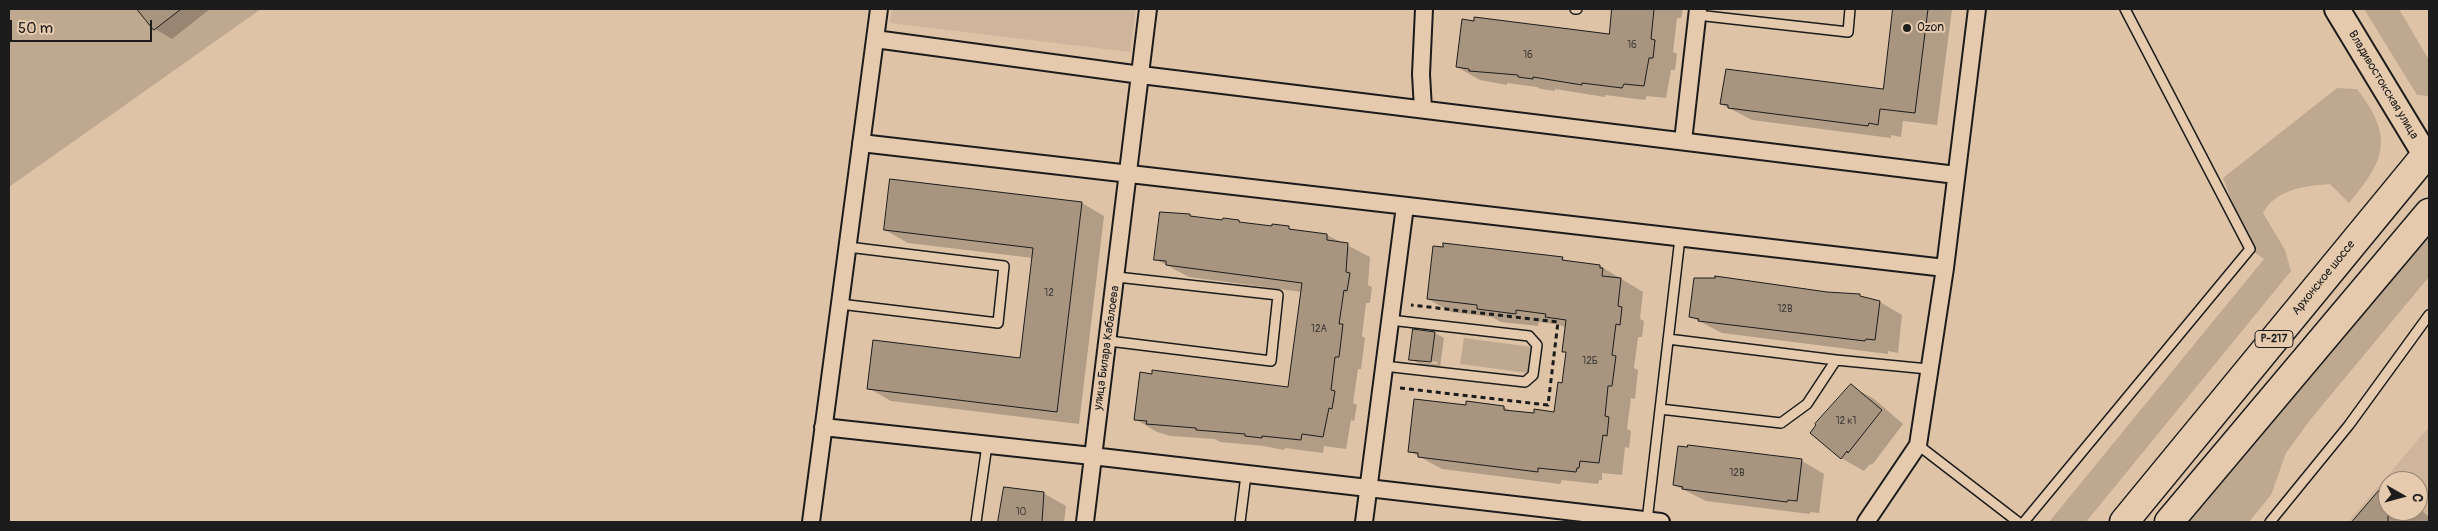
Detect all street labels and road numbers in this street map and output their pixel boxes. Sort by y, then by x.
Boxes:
street label: Владивостокская улица [2345,28,2421,142]
street label: Архонское шоссе [2289,238,2359,318]
street label: улица Билара Кабалоева [1091,285,1123,411]
road number: Р-217 [2255,330,2293,348]

